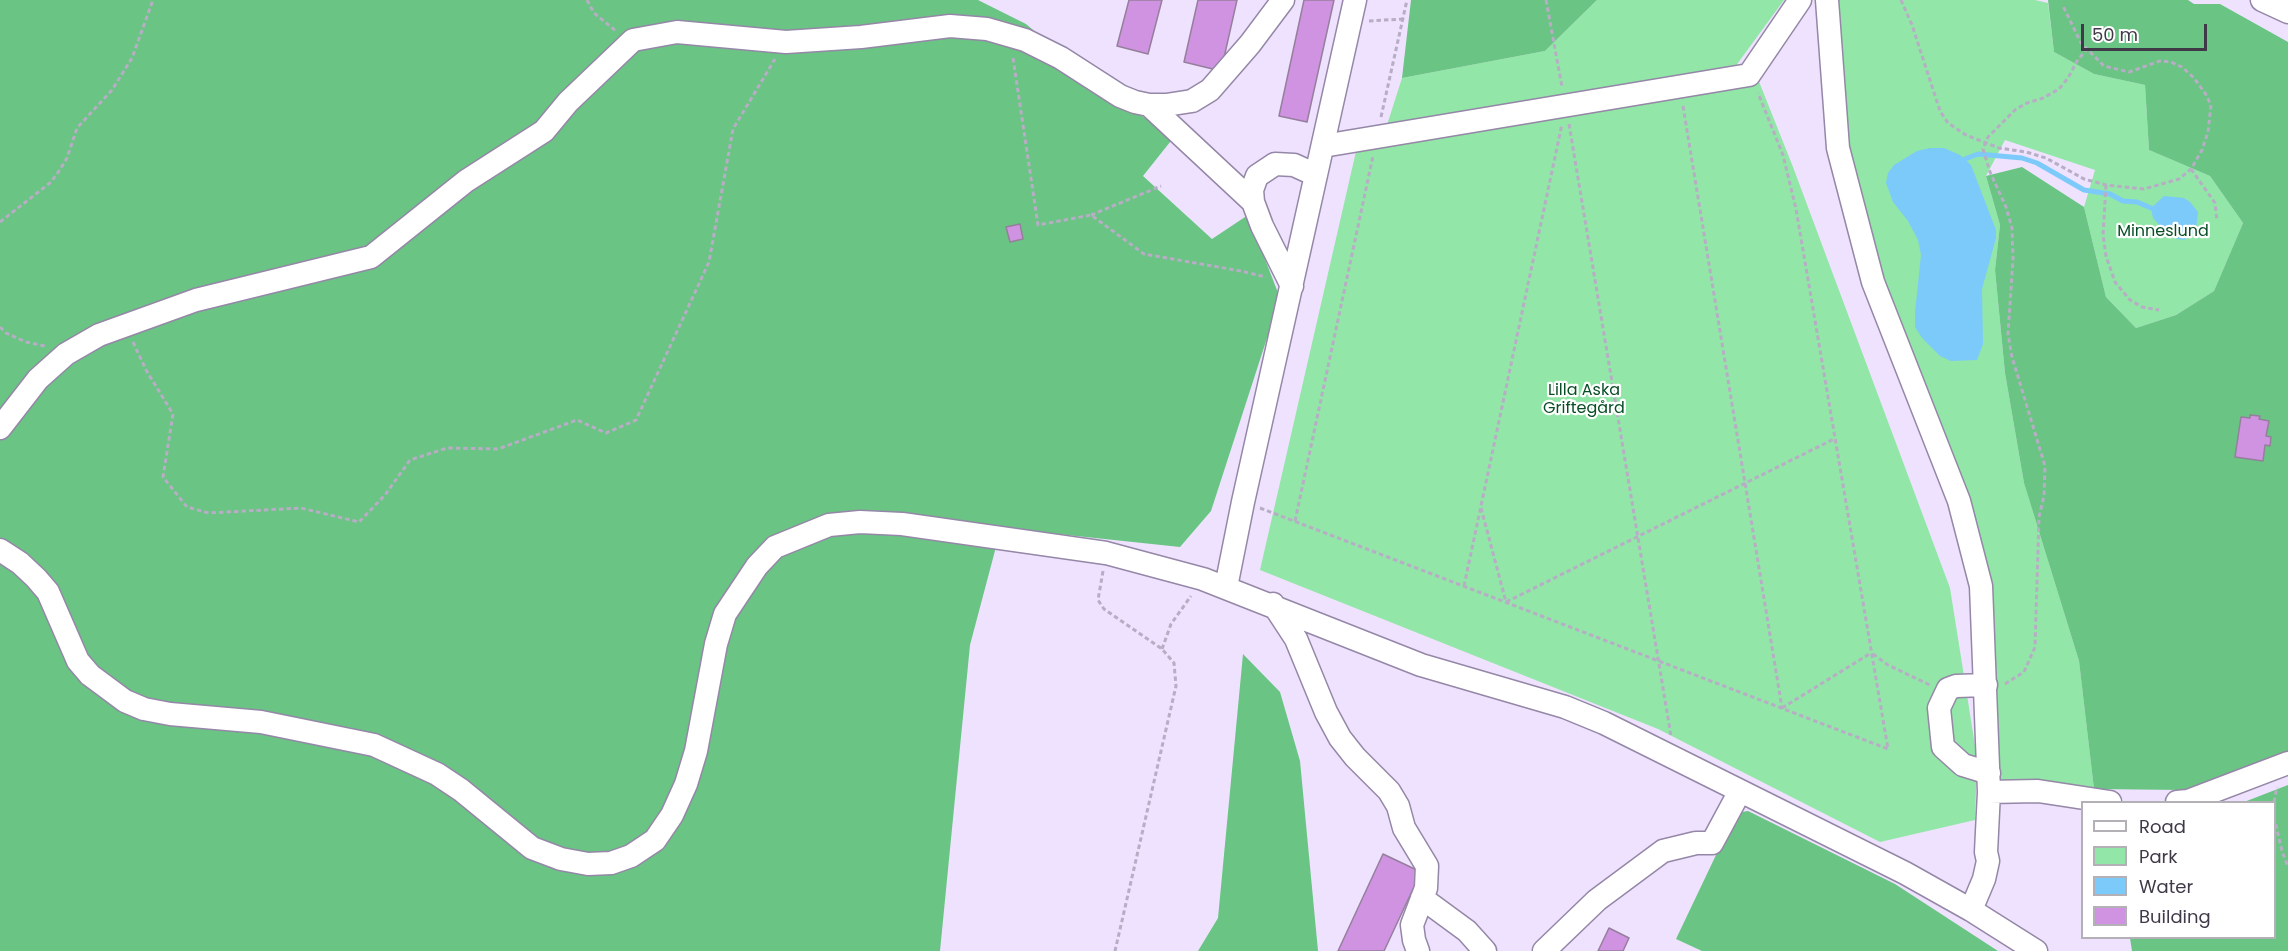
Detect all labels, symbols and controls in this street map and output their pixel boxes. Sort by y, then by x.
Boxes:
scale bar [2084,12,2210,50]
text: 50 m [2092,22,2138,47]
park label: Minneslund [2117,222,2209,242]
park label: Lilla Aska Griftegård [1543,381,1625,419]
legend [2081,801,2276,939]
text: Road [2139,814,2186,839]
text: Park [2139,844,2178,869]
text: Water [2139,874,2193,899]
text: Building [2139,904,2211,929]

